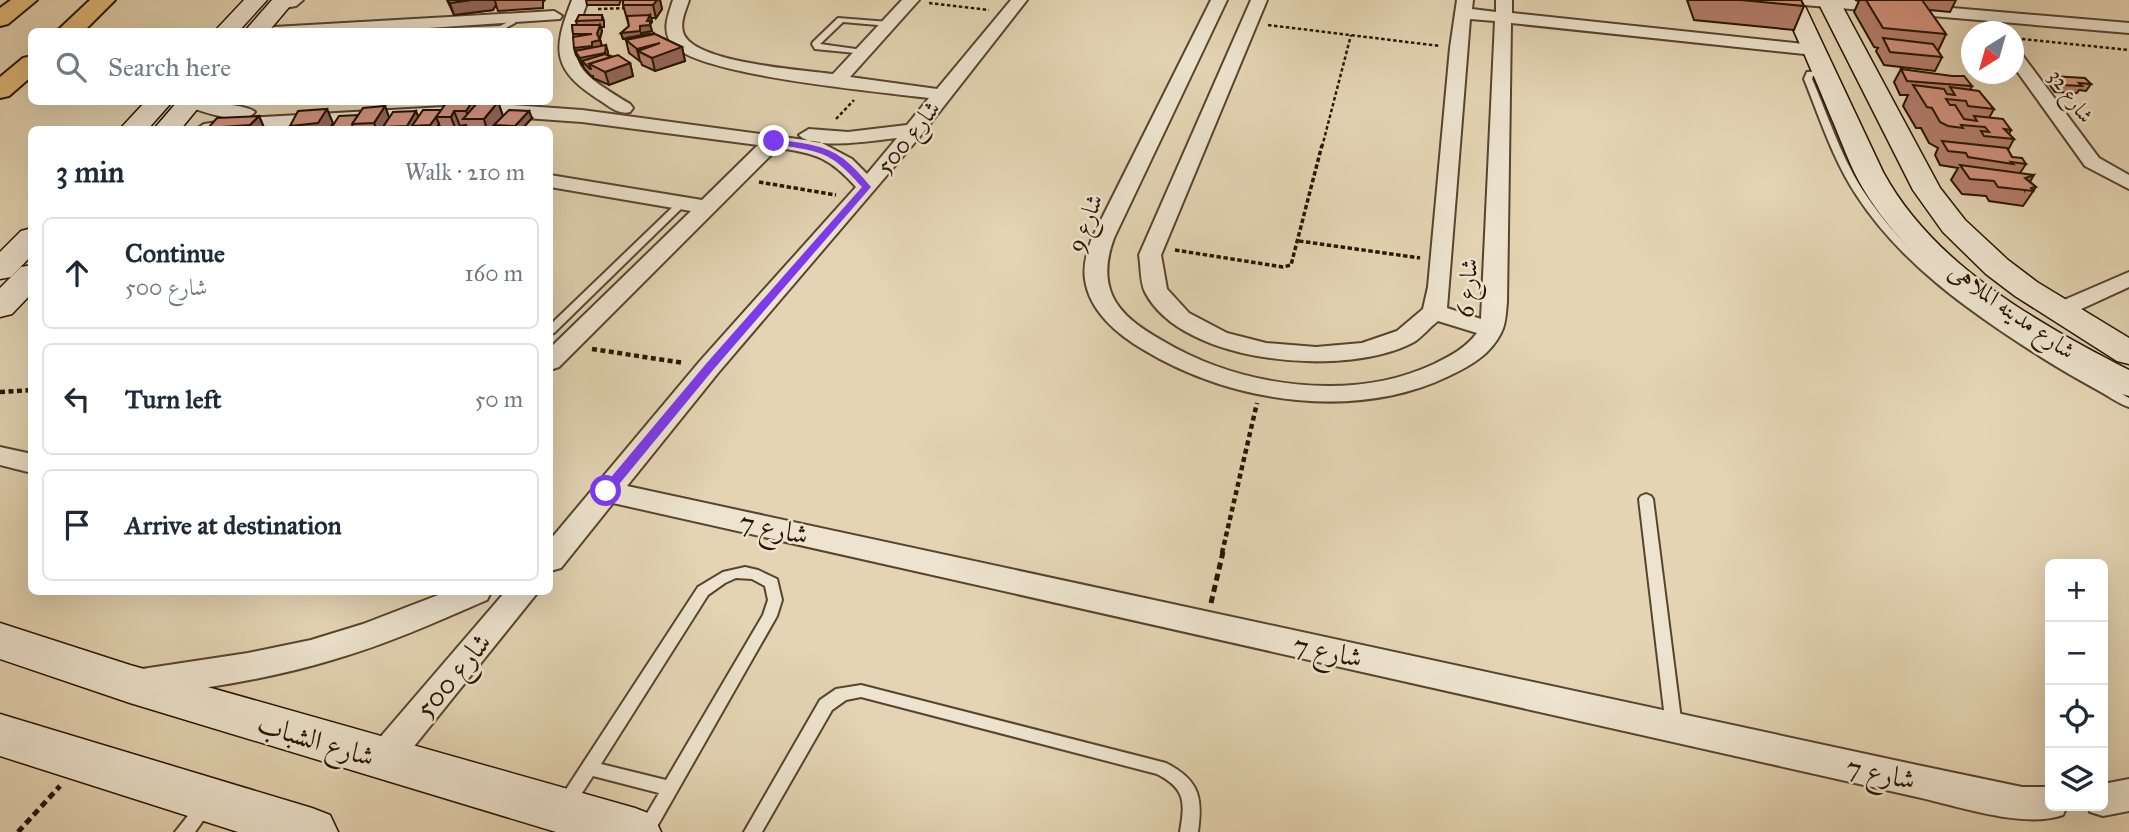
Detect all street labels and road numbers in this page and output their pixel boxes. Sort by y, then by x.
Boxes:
street label: شارع 32 [2039,64,2099,131]
street label: شارع 500 [869,94,951,183]
street label: شارع 9 [1060,190,1114,258]
street label: شارع مدينه الملاهى [1940,256,2081,370]
street label: شارع 6 [1449,257,1490,319]
street label: شارع 7 [735,504,812,558]
street label: شارع 500 [407,625,503,729]
street label: شارع 7 [1289,627,1366,681]
street label: شارع الشباب [251,706,379,780]
street label: شارع 7 [1842,749,1919,803]

